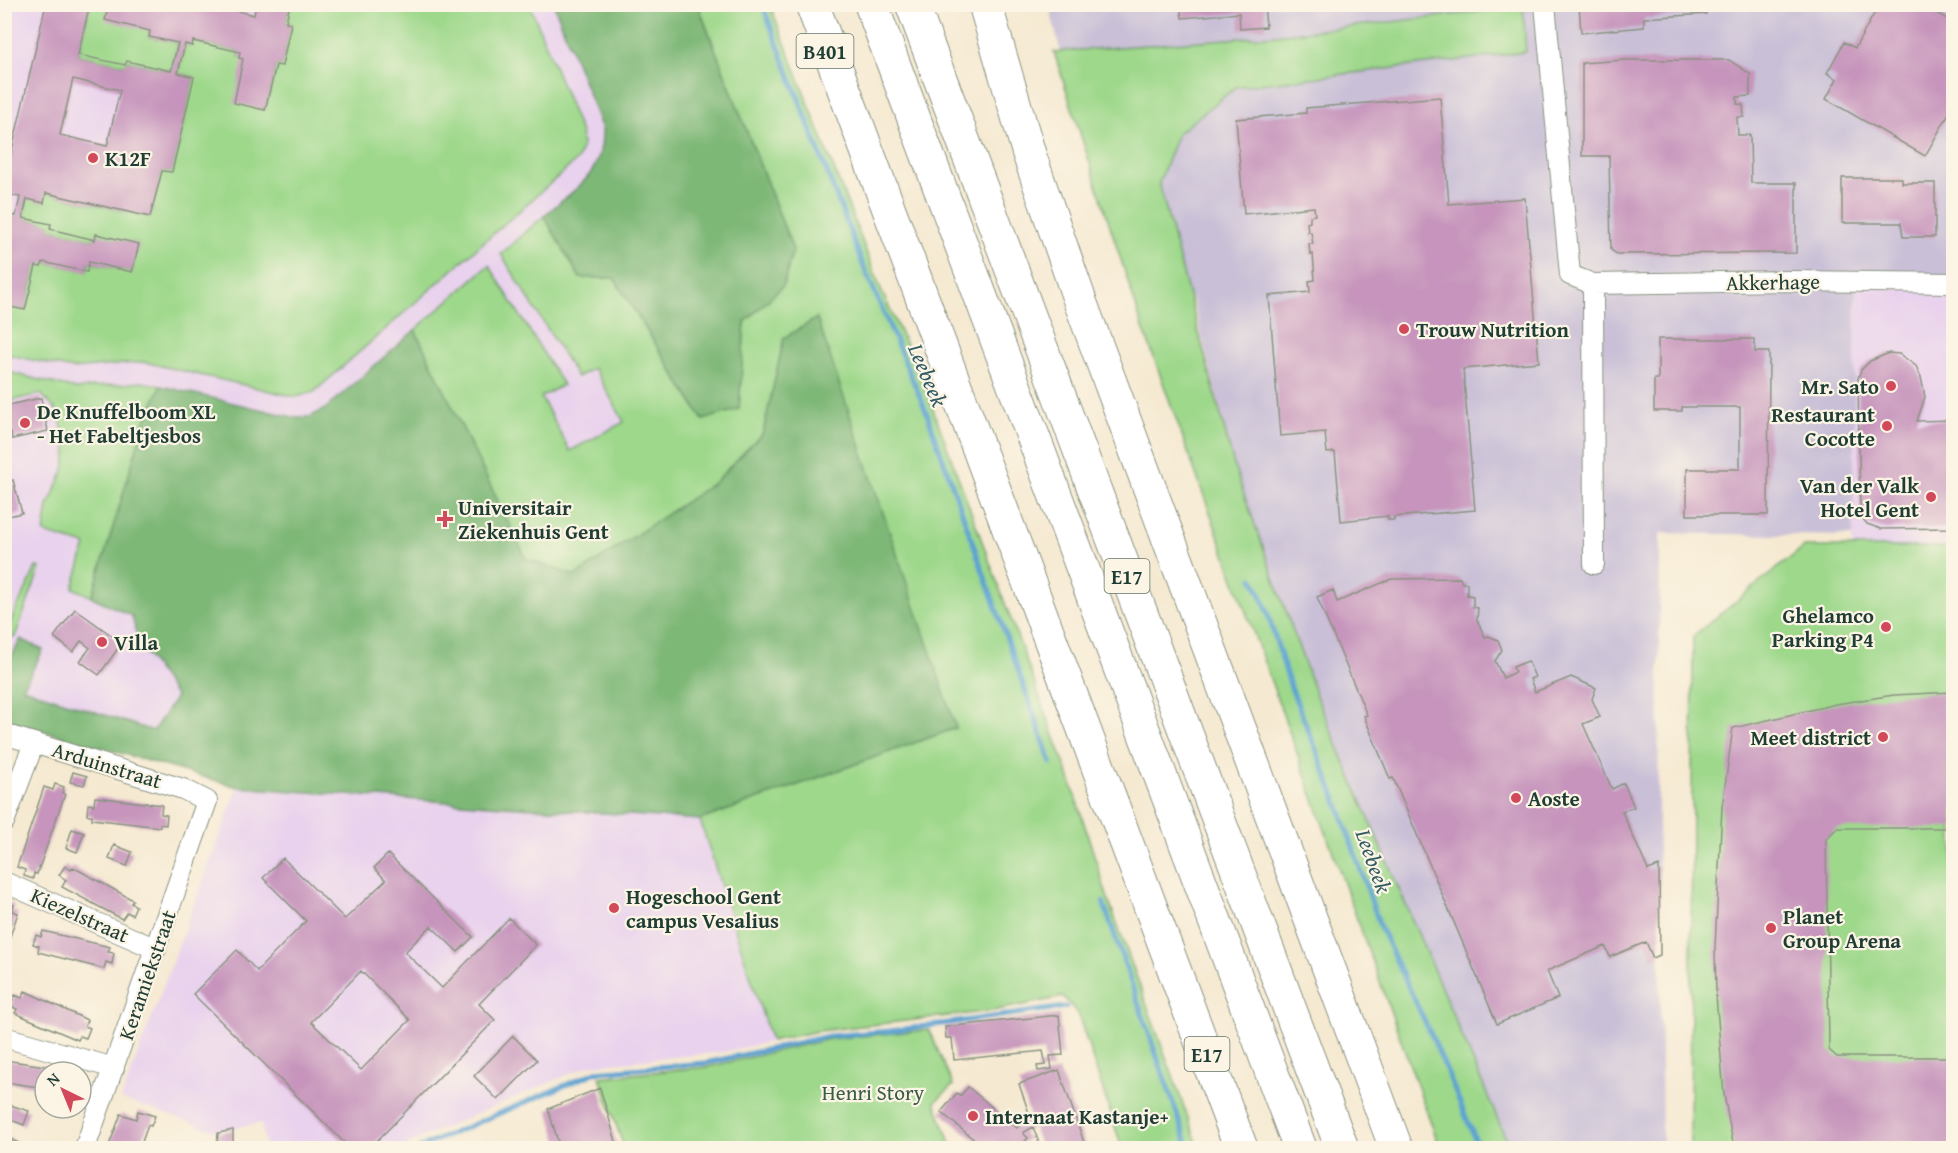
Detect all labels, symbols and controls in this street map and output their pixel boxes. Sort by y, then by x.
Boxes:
road number: B401 [796,34,854,68]
place label: K12F [105,143,151,174]
marker: K12F [86,151,100,165]
street label: Akkerhage [1726,266,1820,298]
place label: Trouw Nutrition [1416,314,1570,345]
marker: Trouw Nutrition [1397,322,1411,336]
water label: Leebeek [900,337,956,413]
place label: Mr. Sato [1801,371,1879,402]
marker: Mr. Sato [1884,379,1898,393]
place label: De Knuffelboom XL - Het Fabeltjesbos [37,396,216,451]
place label: Restaurant Cocotte [1771,399,1875,454]
marker: De Knuffelboom XL - Het Fabeltjesbos [18,416,32,430]
marker: Restaurant Cocotte [1880,419,1894,433]
place label: Van der Valk Hotel Gent [1800,470,1920,525]
marker: Van der Valk Hotel Gent [1924,490,1938,504]
place label: Universitair Ziekenhuis Gent [458,492,609,547]
marker: Universitair Ziekenhuis Gent [436,510,454,528]
road number: E17 [1104,559,1150,593]
place label: Ghelamco Parking P4 [1772,600,1874,655]
marker: Ghelamco Parking P4 [1879,620,1893,634]
place label: Villa [114,627,159,658]
marker: Villa [95,635,109,649]
place label: Meet district [1750,722,1871,753]
marker: Meet district [1876,730,1890,744]
street label: Arduinstraat [48,734,166,796]
place label: Aoste [1528,783,1580,814]
marker: Aoste [1509,791,1523,805]
water label: Leebeek [1347,824,1401,898]
street label: Kiezelstraat [26,880,135,951]
place label: Hogeschool Gent campus Vesalius [626,881,781,936]
marker: Hogeschool Gent campus Vesalius [607,901,621,915]
place label: Planet Group Arena [1783,901,1901,956]
street label: Keramiekstraat [110,905,184,1044]
marker: Planet Group Arena [1764,921,1778,935]
road number: E17 [1184,1037,1230,1071]
north arrow [33,1060,93,1120]
text: N [41,1066,65,1091]
park label: Henri Story [822,1077,925,1108]
place label: Internaat Kastanje+ [985,1101,1169,1132]
marker: Internaat Kastanje+ [966,1109,980,1123]

